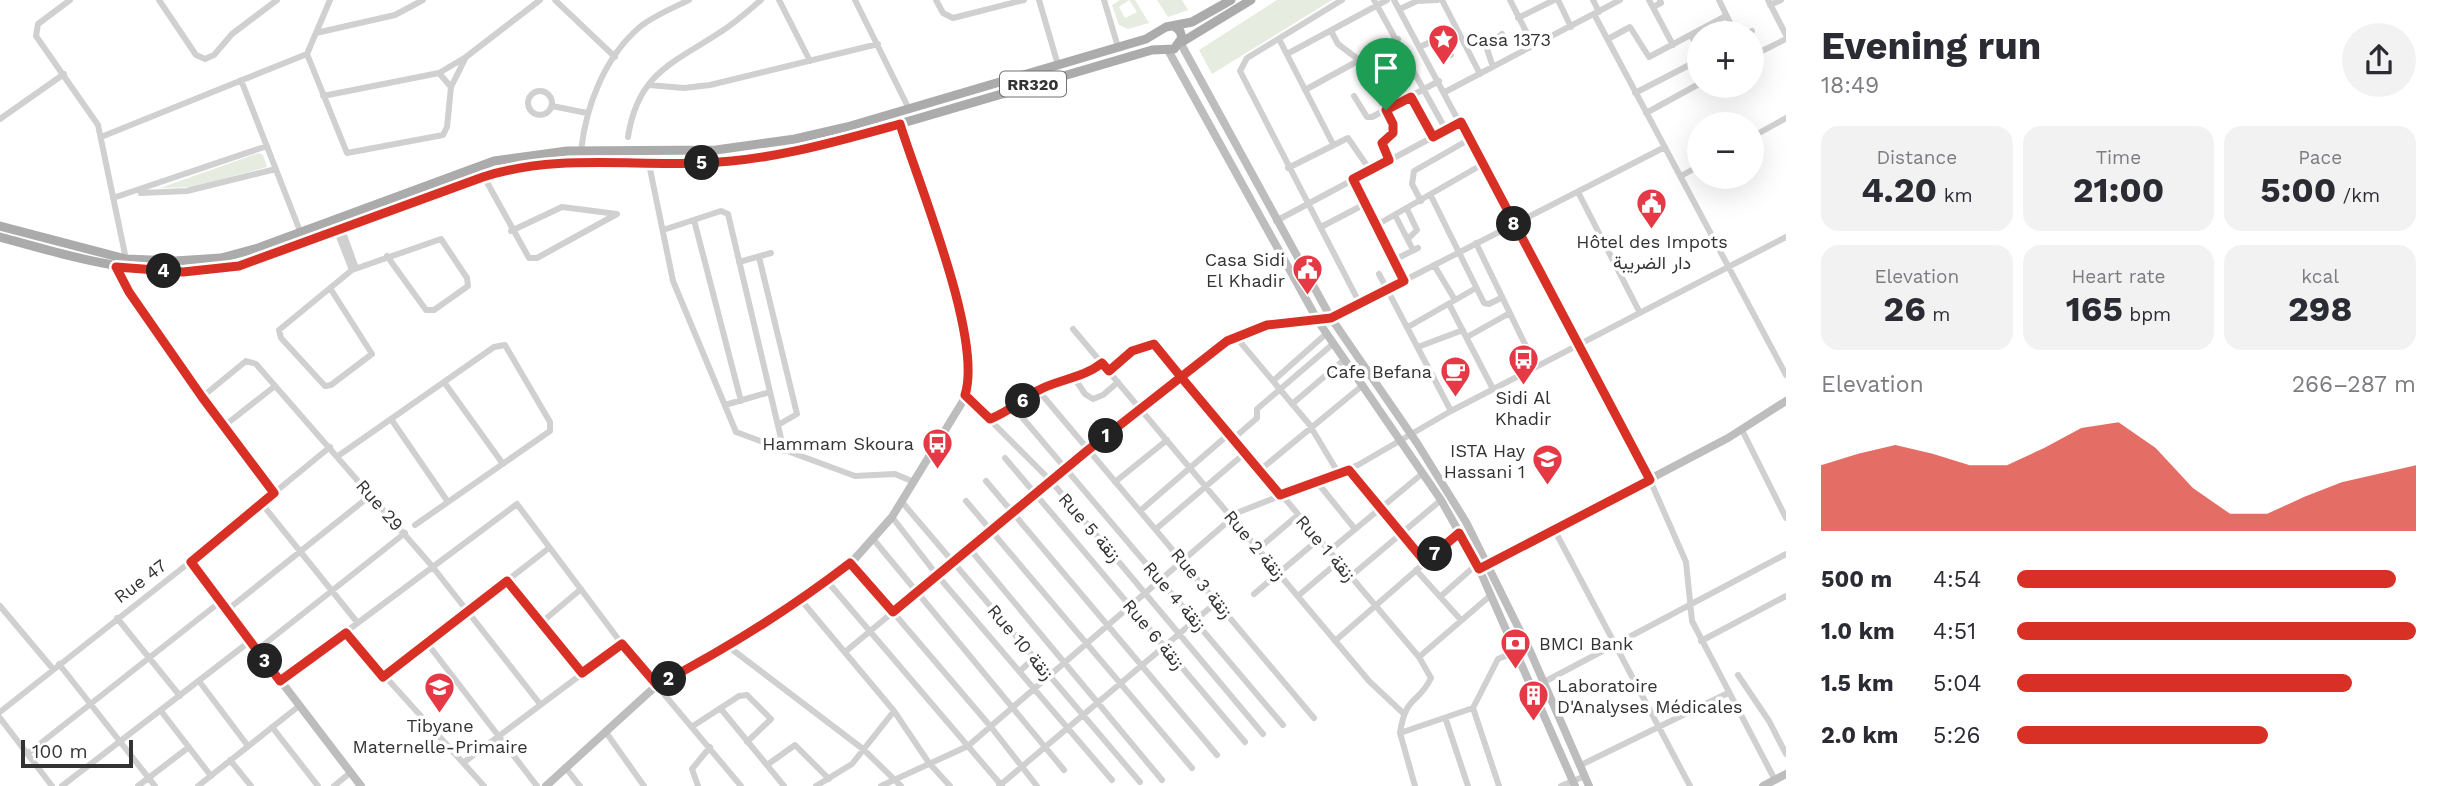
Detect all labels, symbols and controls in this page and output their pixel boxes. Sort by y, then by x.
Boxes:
map controls [1687,21,1764,189]
button: + [1687,21,1764,98]
place icon: Casa 1373 [1426,22,1460,66]
button: share [2342,23,2416,97]
text: Evening run [1821,24,2041,68]
place label: Casa 1373 [1466,29,1551,50]
pin [1356,38,1416,110]
icon: arrive [1367,49,1405,87]
road number: RR320 [1000,72,1066,96]
text: 18:49 [1821,72,1879,99]
button: − [1687,112,1764,189]
pin: 5 [684,146,720,180]
text: Distance [1876,146,1957,169]
text: Time [2096,146,2141,169]
text: Pace [2298,146,2342,169]
text: 5 [696,151,707,174]
text: 4.20 [1861,169,1937,211]
text: 21:00 [2073,169,2164,211]
text: 5:00 [2260,169,2336,211]
text: km [1937,184,1973,207]
text: /km [2336,184,2380,207]
public building icon: Hôtel des Impots دار الضريبة [1635,186,1669,230]
pin: 8 [1496,206,1532,242]
text: 8 [1508,212,1519,235]
place label: Hôtel des Impots دار الضريبة [1576,231,1728,274]
place label: Casa Sidi El Khadir [1205,249,1285,291]
public building icon: Casa Sidi El Khadir [1291,252,1325,296]
pin: 4 [146,254,182,288]
text: 4 [157,259,170,282]
text: Elevation [1874,265,1959,288]
text: Heart rate [2072,265,2165,288]
text: kcal [2301,265,2339,288]
text: 26 [1883,288,1926,330]
text: 165 [2066,288,2123,330]
text: 298 [2288,288,2352,330]
text: m [1926,303,1950,326]
text: bpm [2123,303,2171,326]
bus stop icon: Sidi Al Khadir [1506,342,1540,386]
cafe icon: Cafe Befana [1438,354,1472,398]
place label: Cafe Befana [1326,361,1432,382]
text: Elevation [1821,371,1924,398]
text: 266–287 m [2292,371,2416,398]
pin: 6 [1006,384,1040,418]
place label: Sidi Al Khadir [1495,387,1551,429]
text: 6 [1017,389,1028,412]
pin: 1 [1088,418,1124,453]
text: 1 [1101,424,1110,447]
bus stop icon: Hammam Skoura [920,426,954,470]
place label: Hammam Skoura [762,433,914,454]
place label: ISTA Hay Hassani 1 [1444,440,1526,482]
school or university icon: ISTA Hay Hassani 1 [1531,443,1565,487]
street label: Rue 29 [352,475,408,535]
street label: Rue 5 زنقة [1054,488,1126,566]
street label: Rue 2 زنقة [1219,506,1290,585]
street label: Rue 1 زنقة [1291,511,1360,586]
pin: 7 [1418,536,1452,572]
text: 7 [1429,542,1440,565]
street label: Rue 3 زنقة [1166,544,1237,623]
street label: Rue 47 [110,555,170,607]
street label: Rue 4 زنقة [1138,557,1211,636]
text: 500 m [1821,566,1892,593]
text: 4:54 [1933,566,1981,593]
street label: Rue 6 زنقة [1118,595,1189,674]
street label: Rue 10 زنقة [983,600,1059,685]
text: 1.0 km [1821,618,1895,645]
text: 4:51 [1933,618,1976,645]
bank icon: BMCI Bank [1499,626,1533,670]
place label: BMCI Bank [1539,633,1633,654]
pin: 3 [247,644,282,678]
text: 3 [259,649,270,672]
pin: 2 [652,662,686,696]
text: 2 [663,667,674,690]
school or university icon: Tibyane Maternelle-Primaire [423,670,457,714]
text: 1.5 km [1821,670,1894,697]
text: 5:04 [1933,670,1982,697]
place label: Laboratoire D'Analyses Médicales [1557,675,1743,717]
building icon: Laboratoire D'Analyses Médicales [1517,678,1551,722]
place label: Tibyane Maternelle-Primaire [352,715,528,757]
text: 2.0 km [1821,722,1899,749]
text: 5:26 [1933,722,1981,749]
scale bar [21,737,133,769]
text: 100 m [32,740,88,763]

